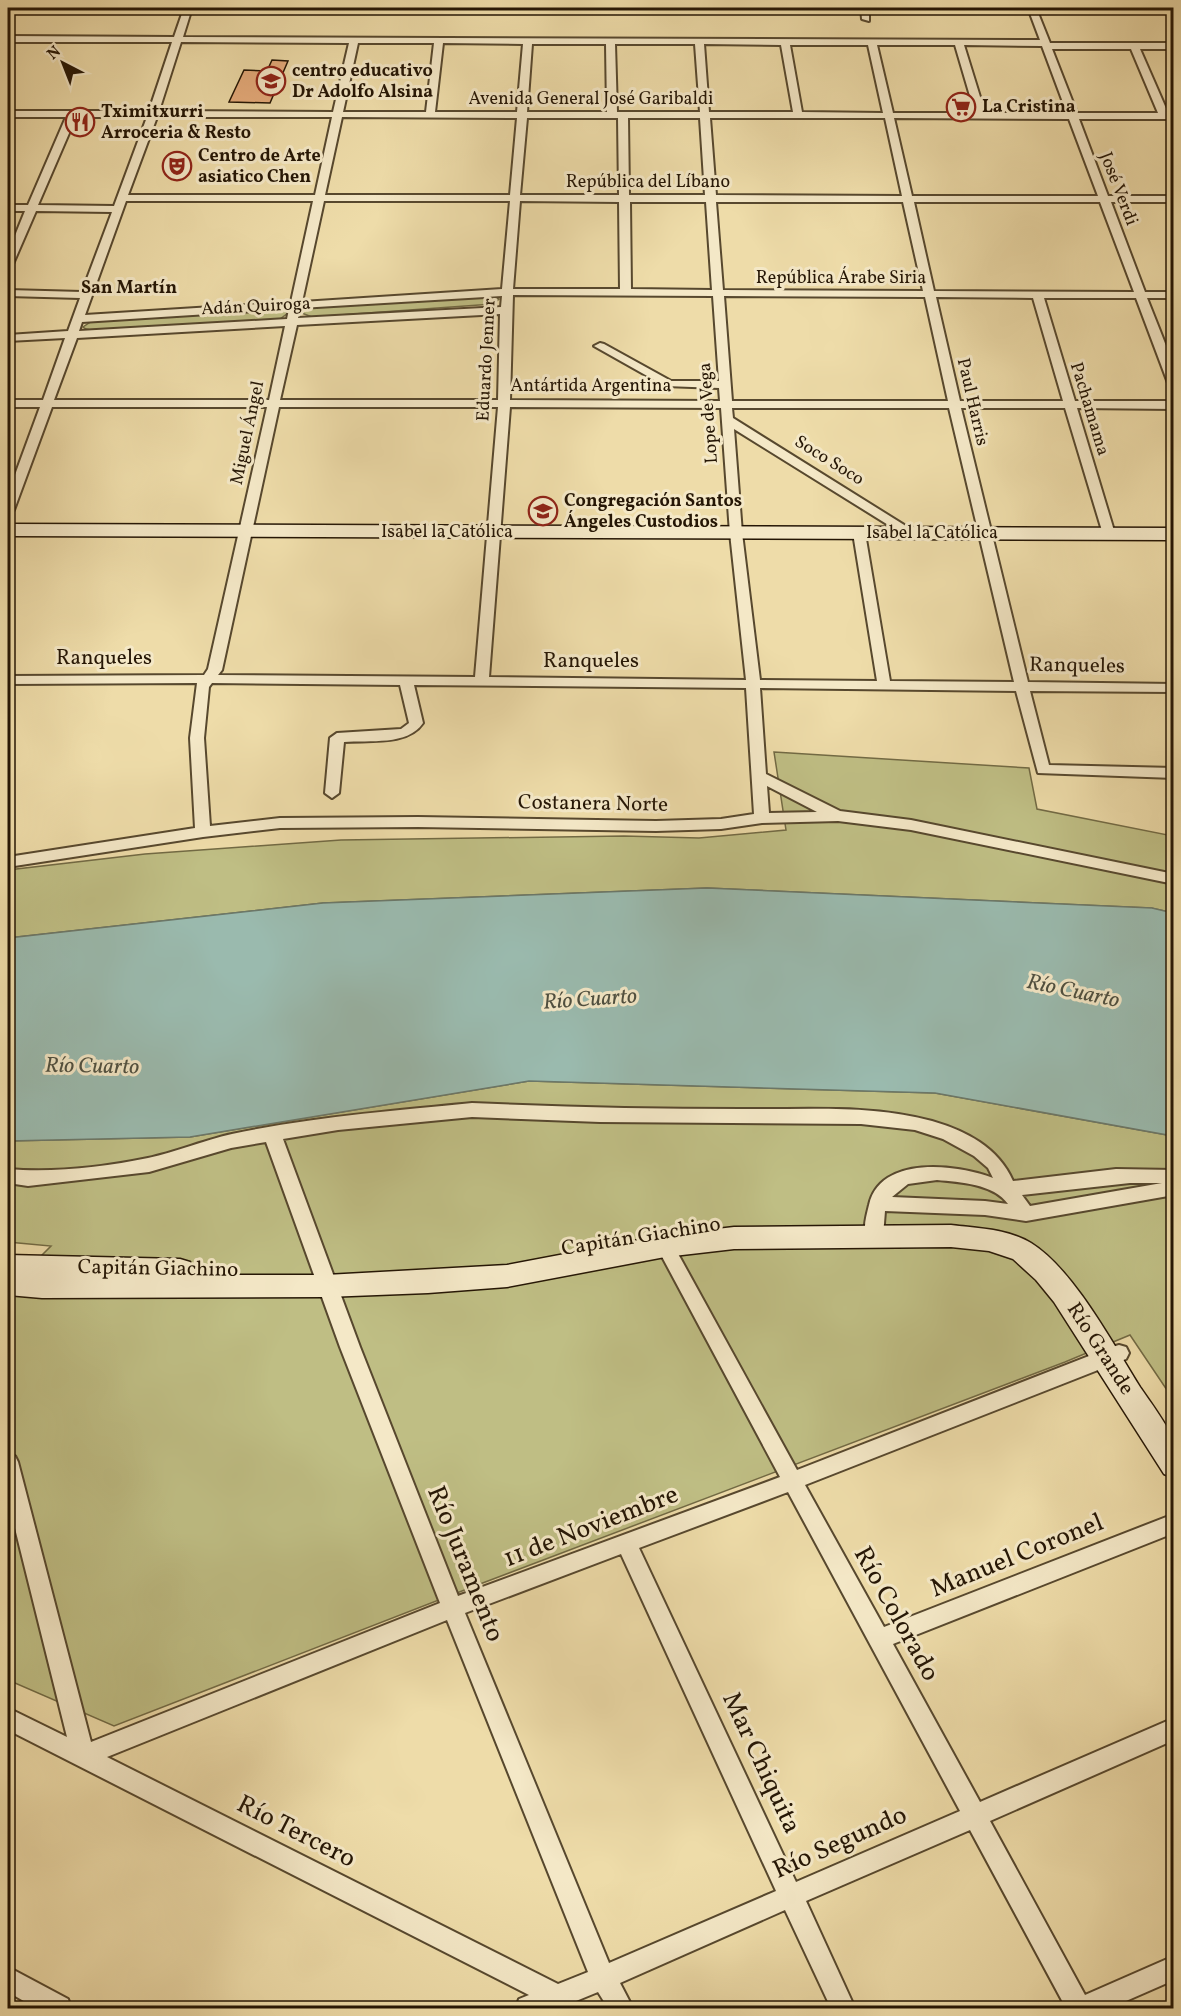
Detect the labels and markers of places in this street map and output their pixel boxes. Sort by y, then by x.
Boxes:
place label: centro educativo Dr Adolfo Alsina [292,59,433,105]
school or university icon: centro educativo Dr Adolfo Alsina [255,65,287,97]
supermarket icon: La Cristina [945,91,977,123]
place label: La Cristina [982,95,1076,120]
place label: Tximitxurri Arroceria & Resto [101,100,251,146]
restaurant icon: Tximitxurri Arroceria & Resto [64,106,96,138]
place label: Centro de Arte asiatico Chen [198,144,321,190]
theatre icon: Centro de Arte asiatico Chen [161,150,193,182]
place label: Congregación Santos Ángeles Custodios [564,489,742,535]
school or university icon: Congregación Santos Ángeles Custodios [527,495,559,527]

